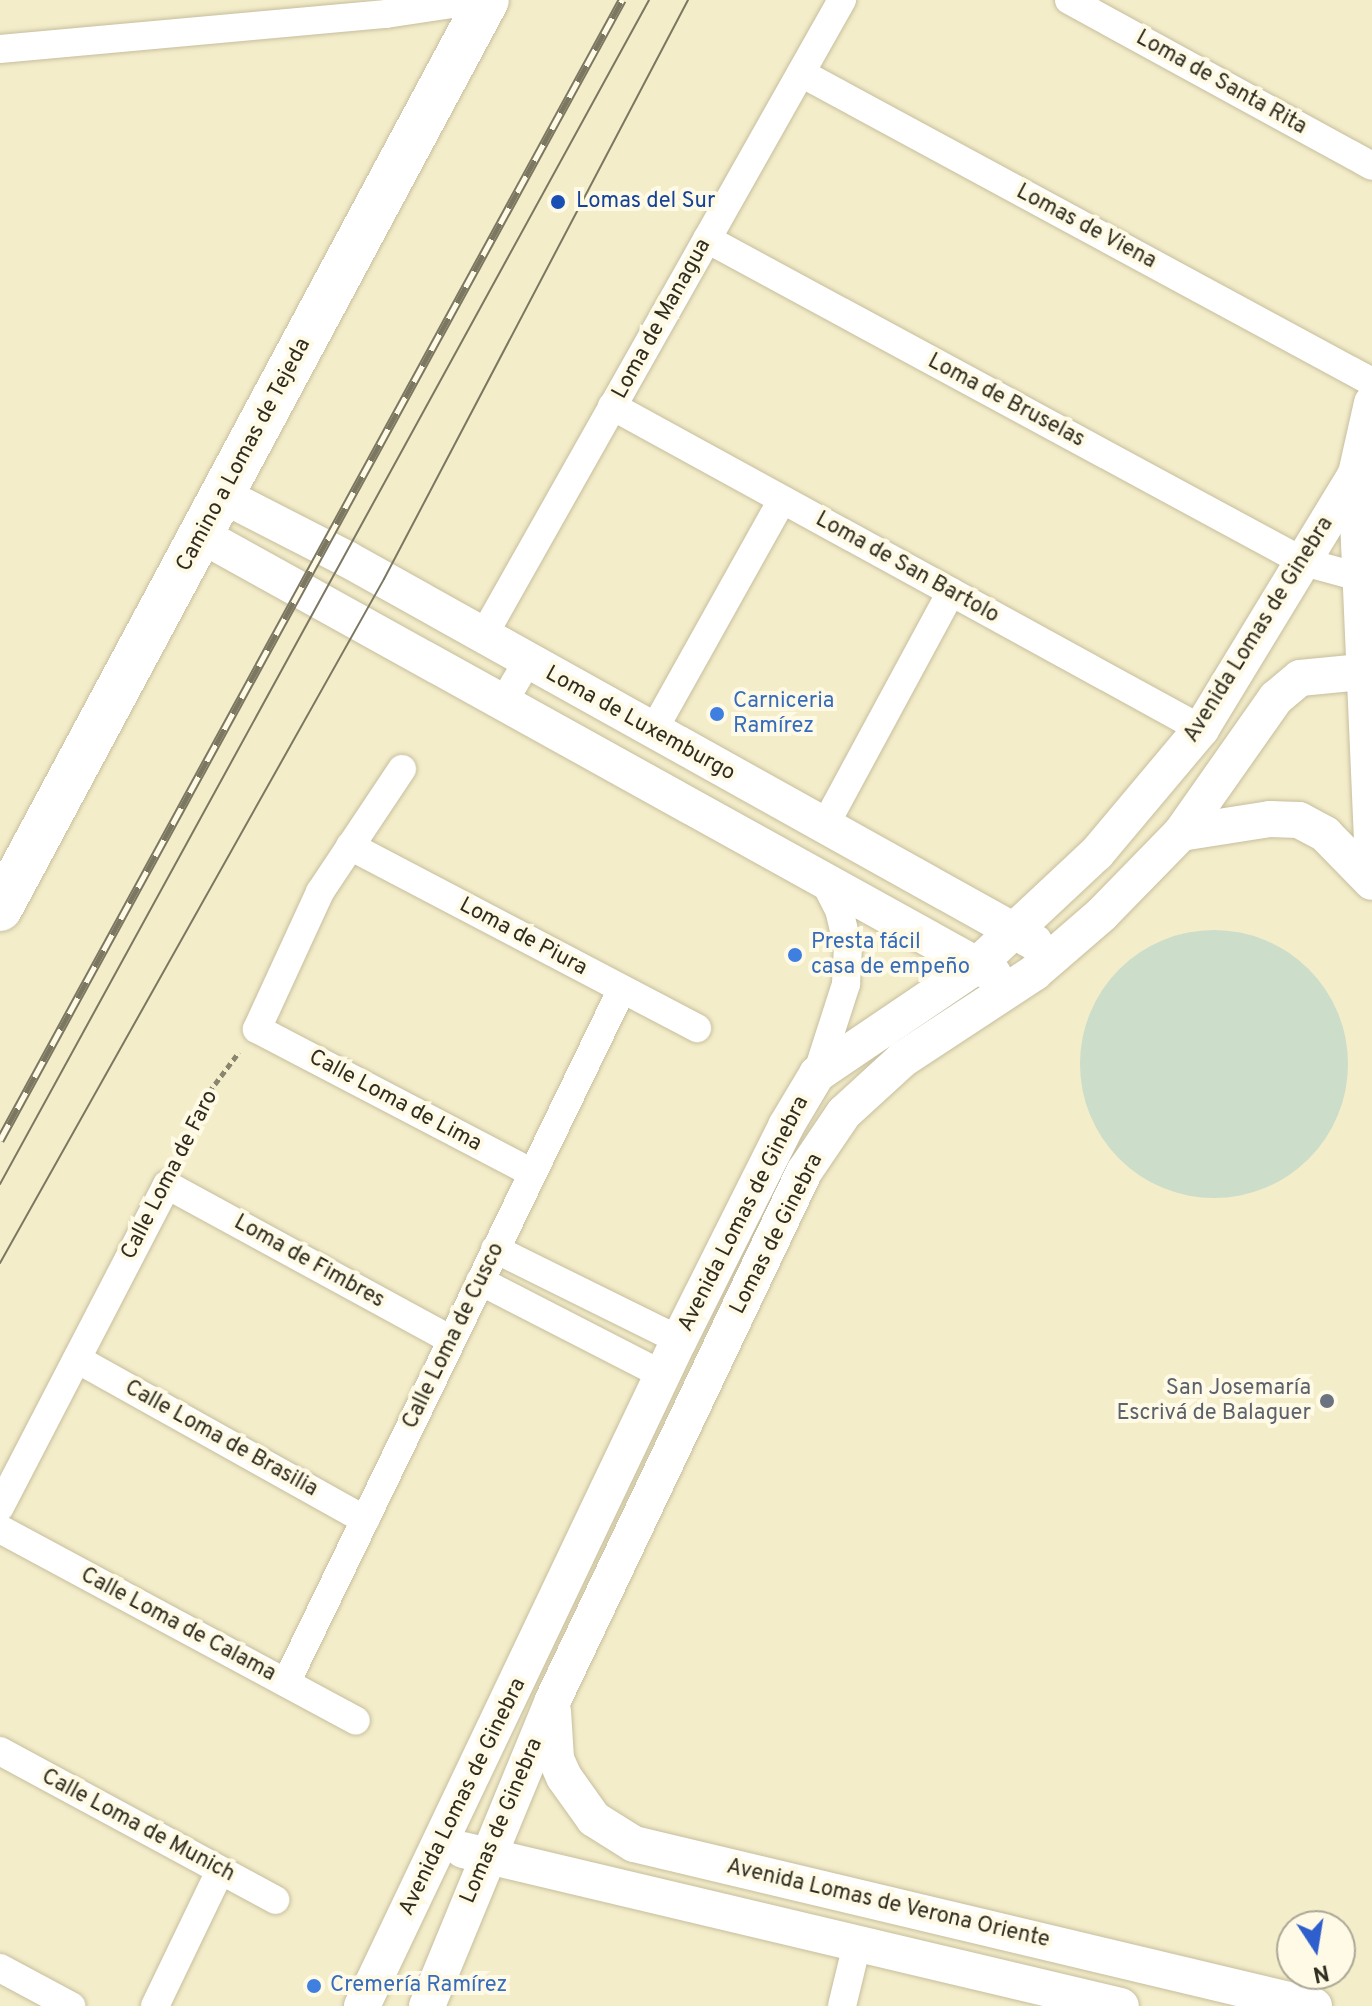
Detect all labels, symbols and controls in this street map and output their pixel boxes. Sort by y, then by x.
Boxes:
street label: Loma de Santa Rita [1131,25,1311,141]
street label: Lomas de Viena [1011,179,1161,275]
place label: Lomas del Sur [576,189,716,215]
marker: Lomas del Sur [547,191,569,213]
street label: Loma de Managua [607,234,717,404]
street label: Camino a Lomas de Tejeda [171,333,317,577]
street label: Loma de Bruselas [923,348,1089,454]
street label: Loma de San Bartolo [811,507,1003,629]
street label: Avenida Lomas de Ginebra [1179,512,1339,748]
street label: Loma de Luxemburgo [540,661,740,787]
place label: Carniceria Ramírez [733,688,834,740]
marker: Carniceria Ramírez [708,705,726,723]
street label: Loma de Piura [455,892,591,982]
place label: Presta fácil casa de empeño [811,929,970,980]
marker: Presta fácil casa de empeño [786,946,804,964]
street label: Calle Loma de Lima [304,1044,486,1158]
street label: Calle Loma de Faro [116,1086,224,1264]
street label: Avenida Lomas de Ginebra [673,1092,815,1336]
street label: Lomas de Ginebra [725,1149,829,1319]
street label: Loma de Fimbres [229,1210,389,1314]
street label: Calle Loma de Cusco [397,1239,511,1433]
street label: Calle Loma de Brasilia [120,1375,322,1503]
place label: San Josemaría Escrivá de Balaguer [1117,1375,1311,1426]
marker: San Josemaría Escrivá de Balaguer [1318,1392,1336,1410]
street label: Calle Loma de Calama [76,1562,280,1688]
street label: Avenida Lomas de Ginebra [394,1674,532,1920]
street label: Lomas de Ginebra [455,1734,549,1908]
street label: Calle Loma de Munich [37,1764,239,1888]
street label: Avenida Lomas de Verona Oriente [723,1854,1053,1954]
north arrow [1276,1910,1356,1990]
text: N [1310,1957,1331,1987]
place label: Cremería Ramírez [330,1973,507,1999]
marker: Cremería Ramírez [305,1977,323,1995]

